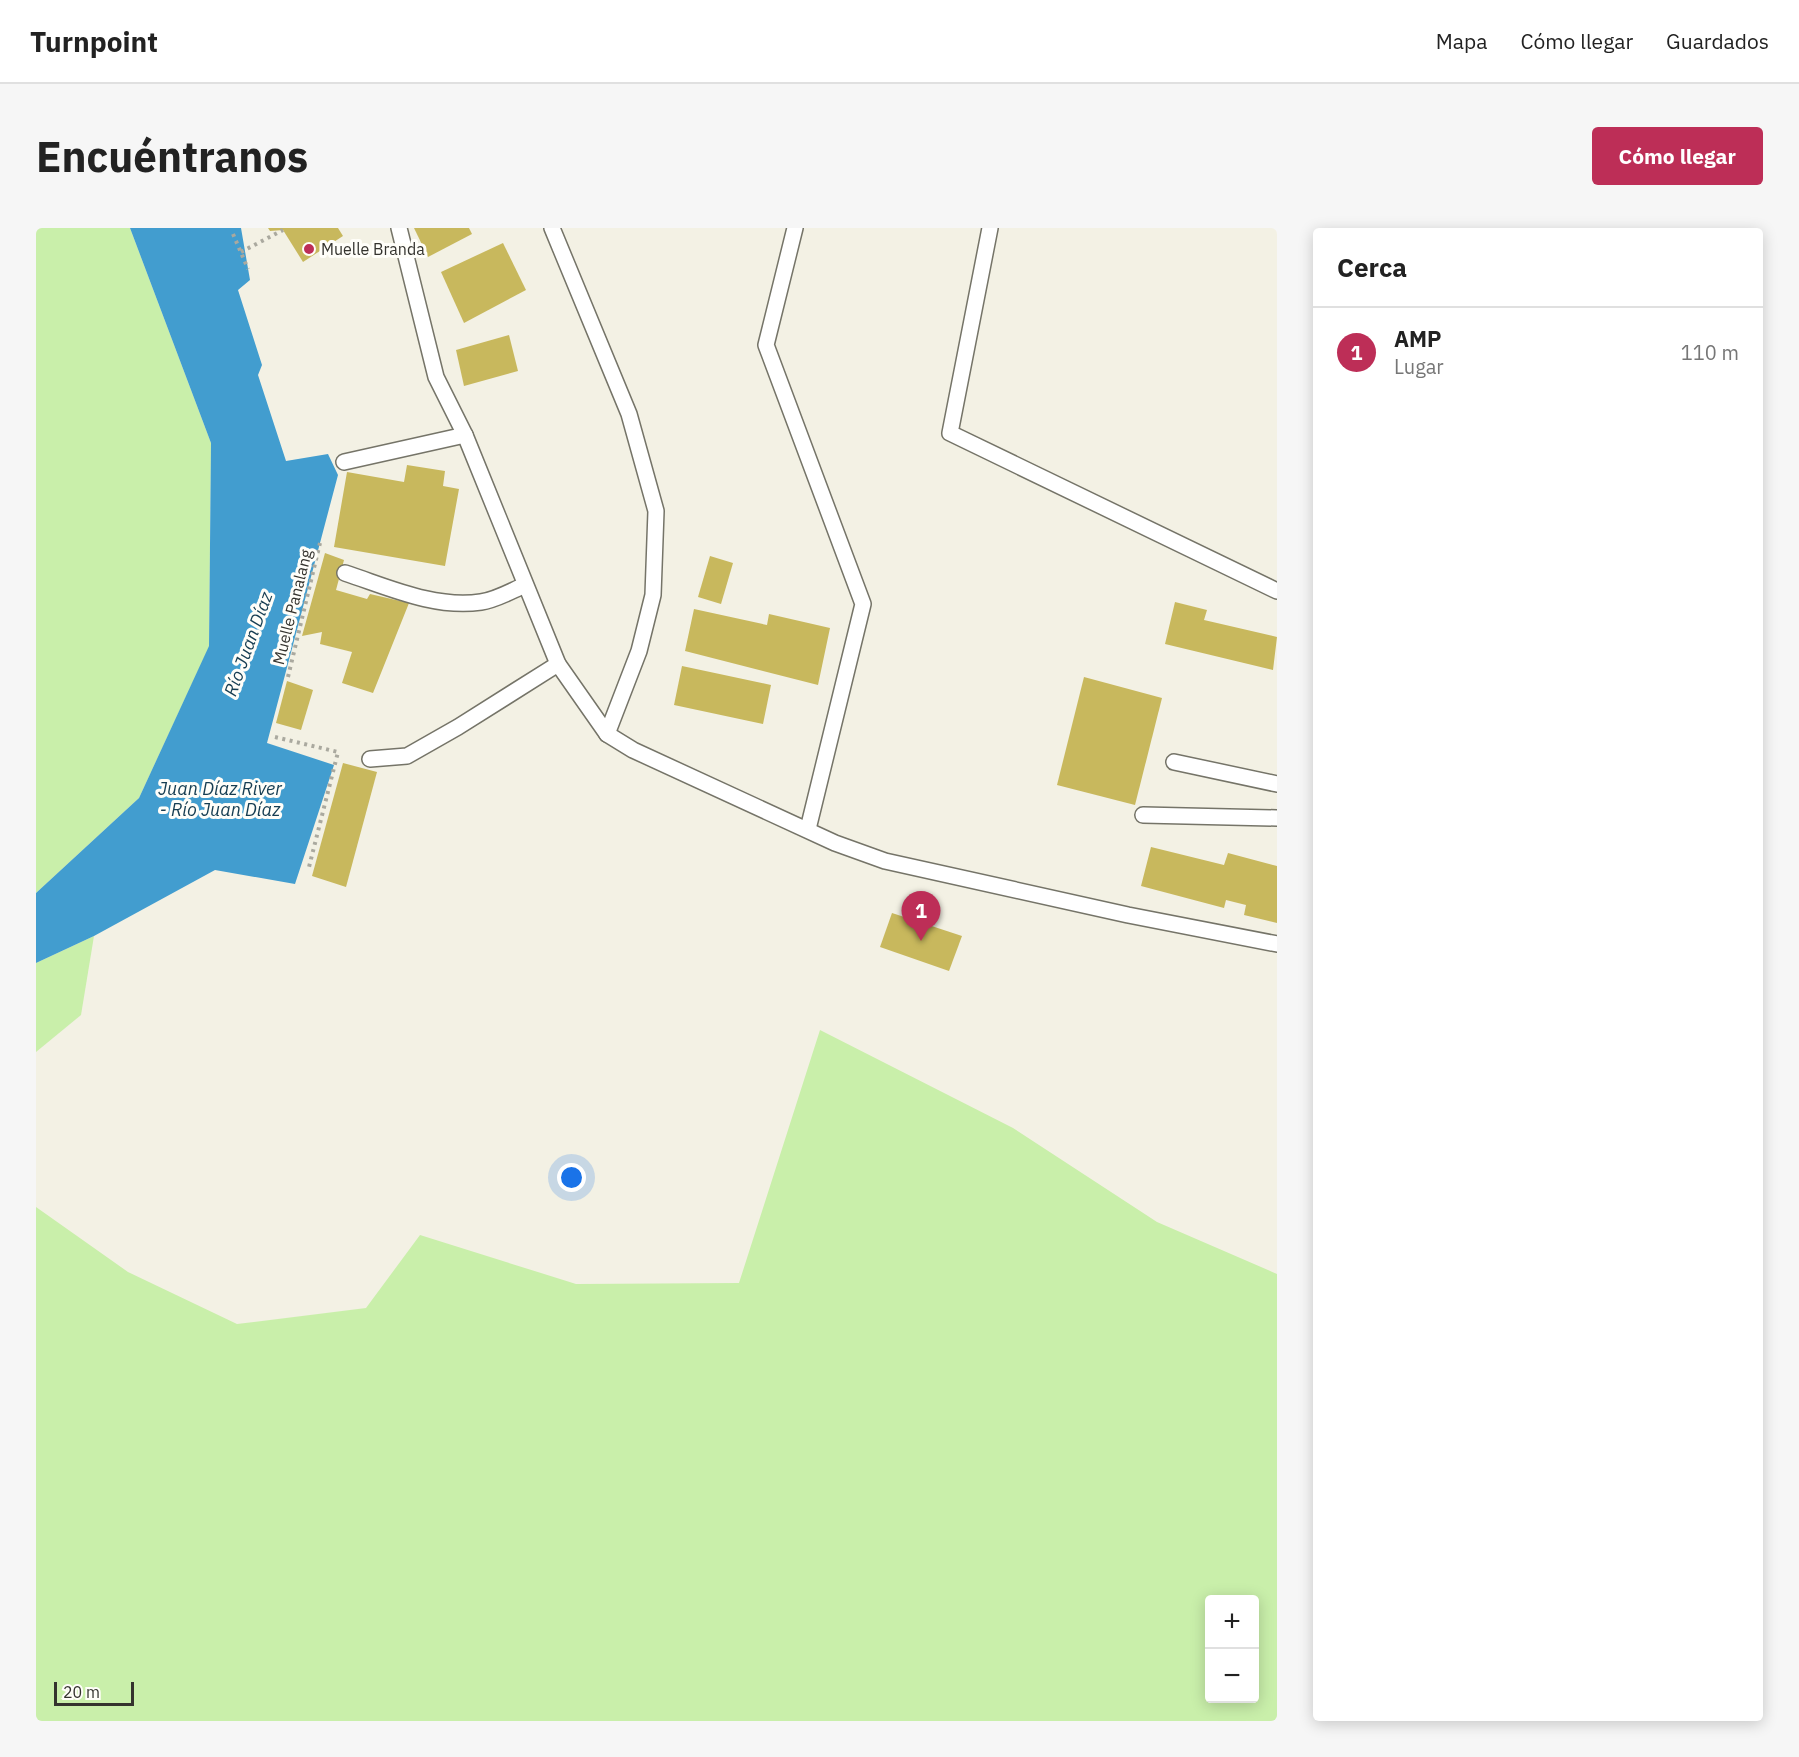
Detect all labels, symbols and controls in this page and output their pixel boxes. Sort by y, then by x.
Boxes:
text: Turnpoint [30,23,158,60]
text: Mapa [1436,27,1487,55]
text: Cómo llegar [1520,27,1633,55]
text: Guardados [1666,27,1769,55]
button: Cómo llegar [1592,127,1763,185]
text: Encuéntranos [36,129,308,184]
place label: Muelle Branda [321,239,425,259]
marker: Muelle Branda [302,242,316,256]
text: Cerca [1337,250,1407,284]
text: AMP [1394,324,1442,353]
text: 1 [1351,339,1363,366]
text: 110 m [1681,339,1739,366]
text: Lugar [1394,353,1444,380]
street label: Muelle Panalang [268,547,316,667]
water label: Río Juan Díaz [219,588,278,699]
water label: Juan Díaz River - Río Juan Díaz [158,777,282,821]
pin: 1 [902,892,940,941]
your location [557,1163,586,1192]
map controls [1205,1595,1259,1703]
button: + [1205,1595,1259,1649]
button: − [1205,1649,1259,1703]
scale bar [54,1679,134,1706]
text: 20 m [63,1682,100,1702]

